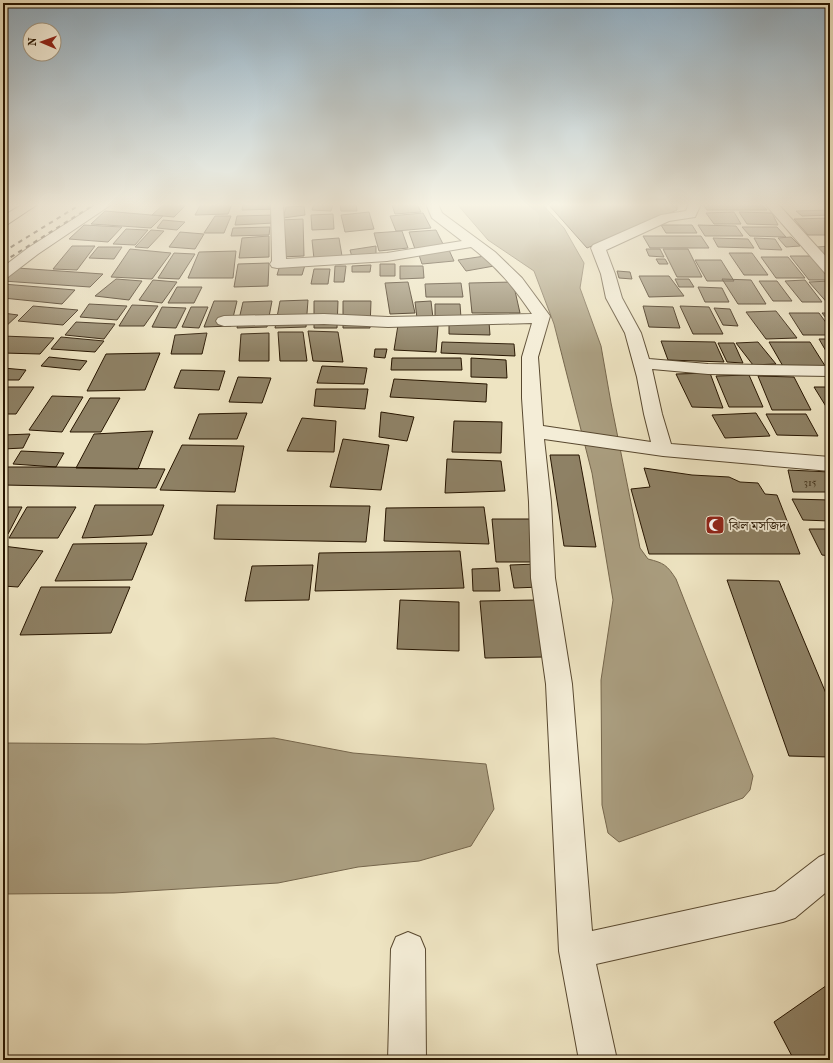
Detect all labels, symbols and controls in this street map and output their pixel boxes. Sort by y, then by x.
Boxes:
north arrow [22,22,62,62]
text: N [26,37,39,46]
house number: 315 [803,476,817,489]
mosque icon: ঝিল মসজিদ [704,514,726,536]
place label: ঝিল মসজিদ [728,518,787,533]

